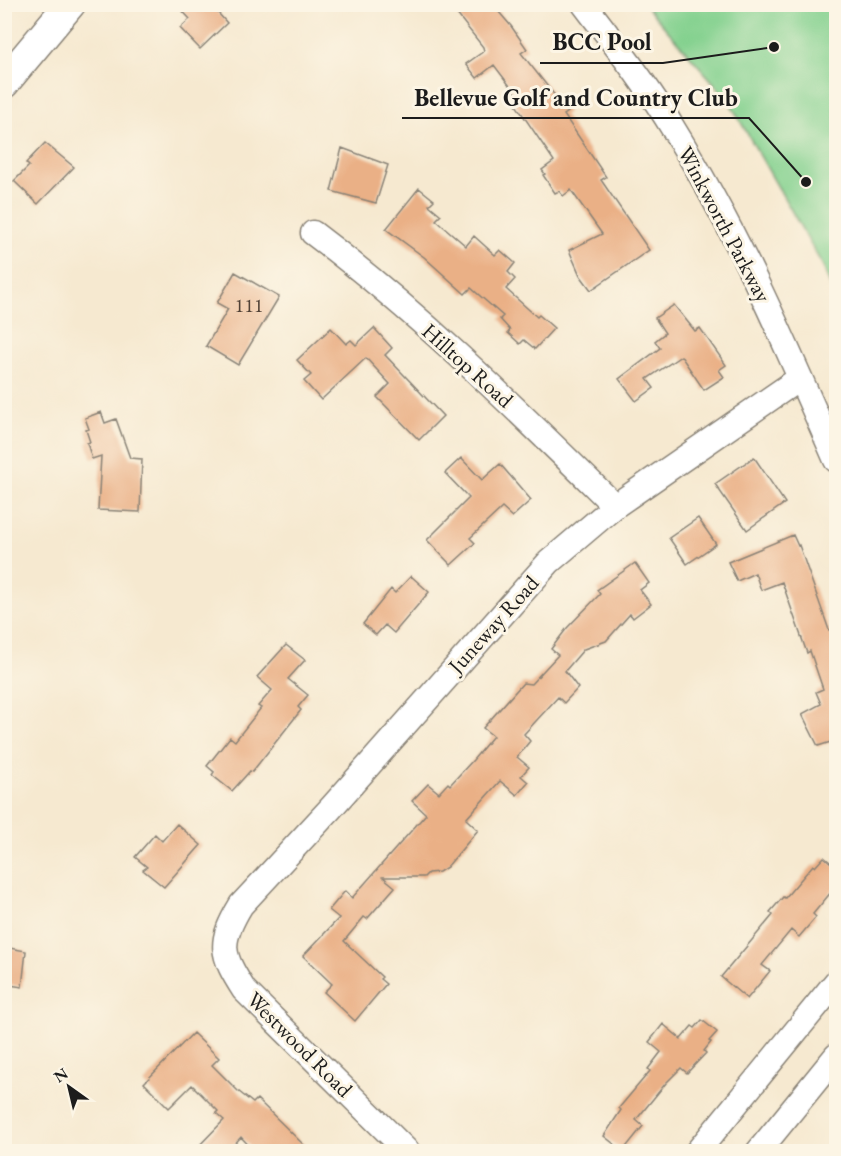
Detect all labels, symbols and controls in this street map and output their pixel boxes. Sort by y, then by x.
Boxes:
callout: BCC Pool [540,21,663,63]
text: BCC Pool [552,26,652,57]
callout: Bellevue Golf and Country Club [402,76,749,118]
text: Bellevue Golf and Country Club [414,82,738,114]
street label: Winkworth Parkway [671,141,778,308]
house number: 111 [235,292,263,318]
street label: Hilltop Road [416,317,520,415]
street label: Juneway Road [440,568,546,681]
street label: Westwood Road [240,985,359,1104]
north arrow [39,1057,99,1117]
text: N [50,1063,72,1087]

